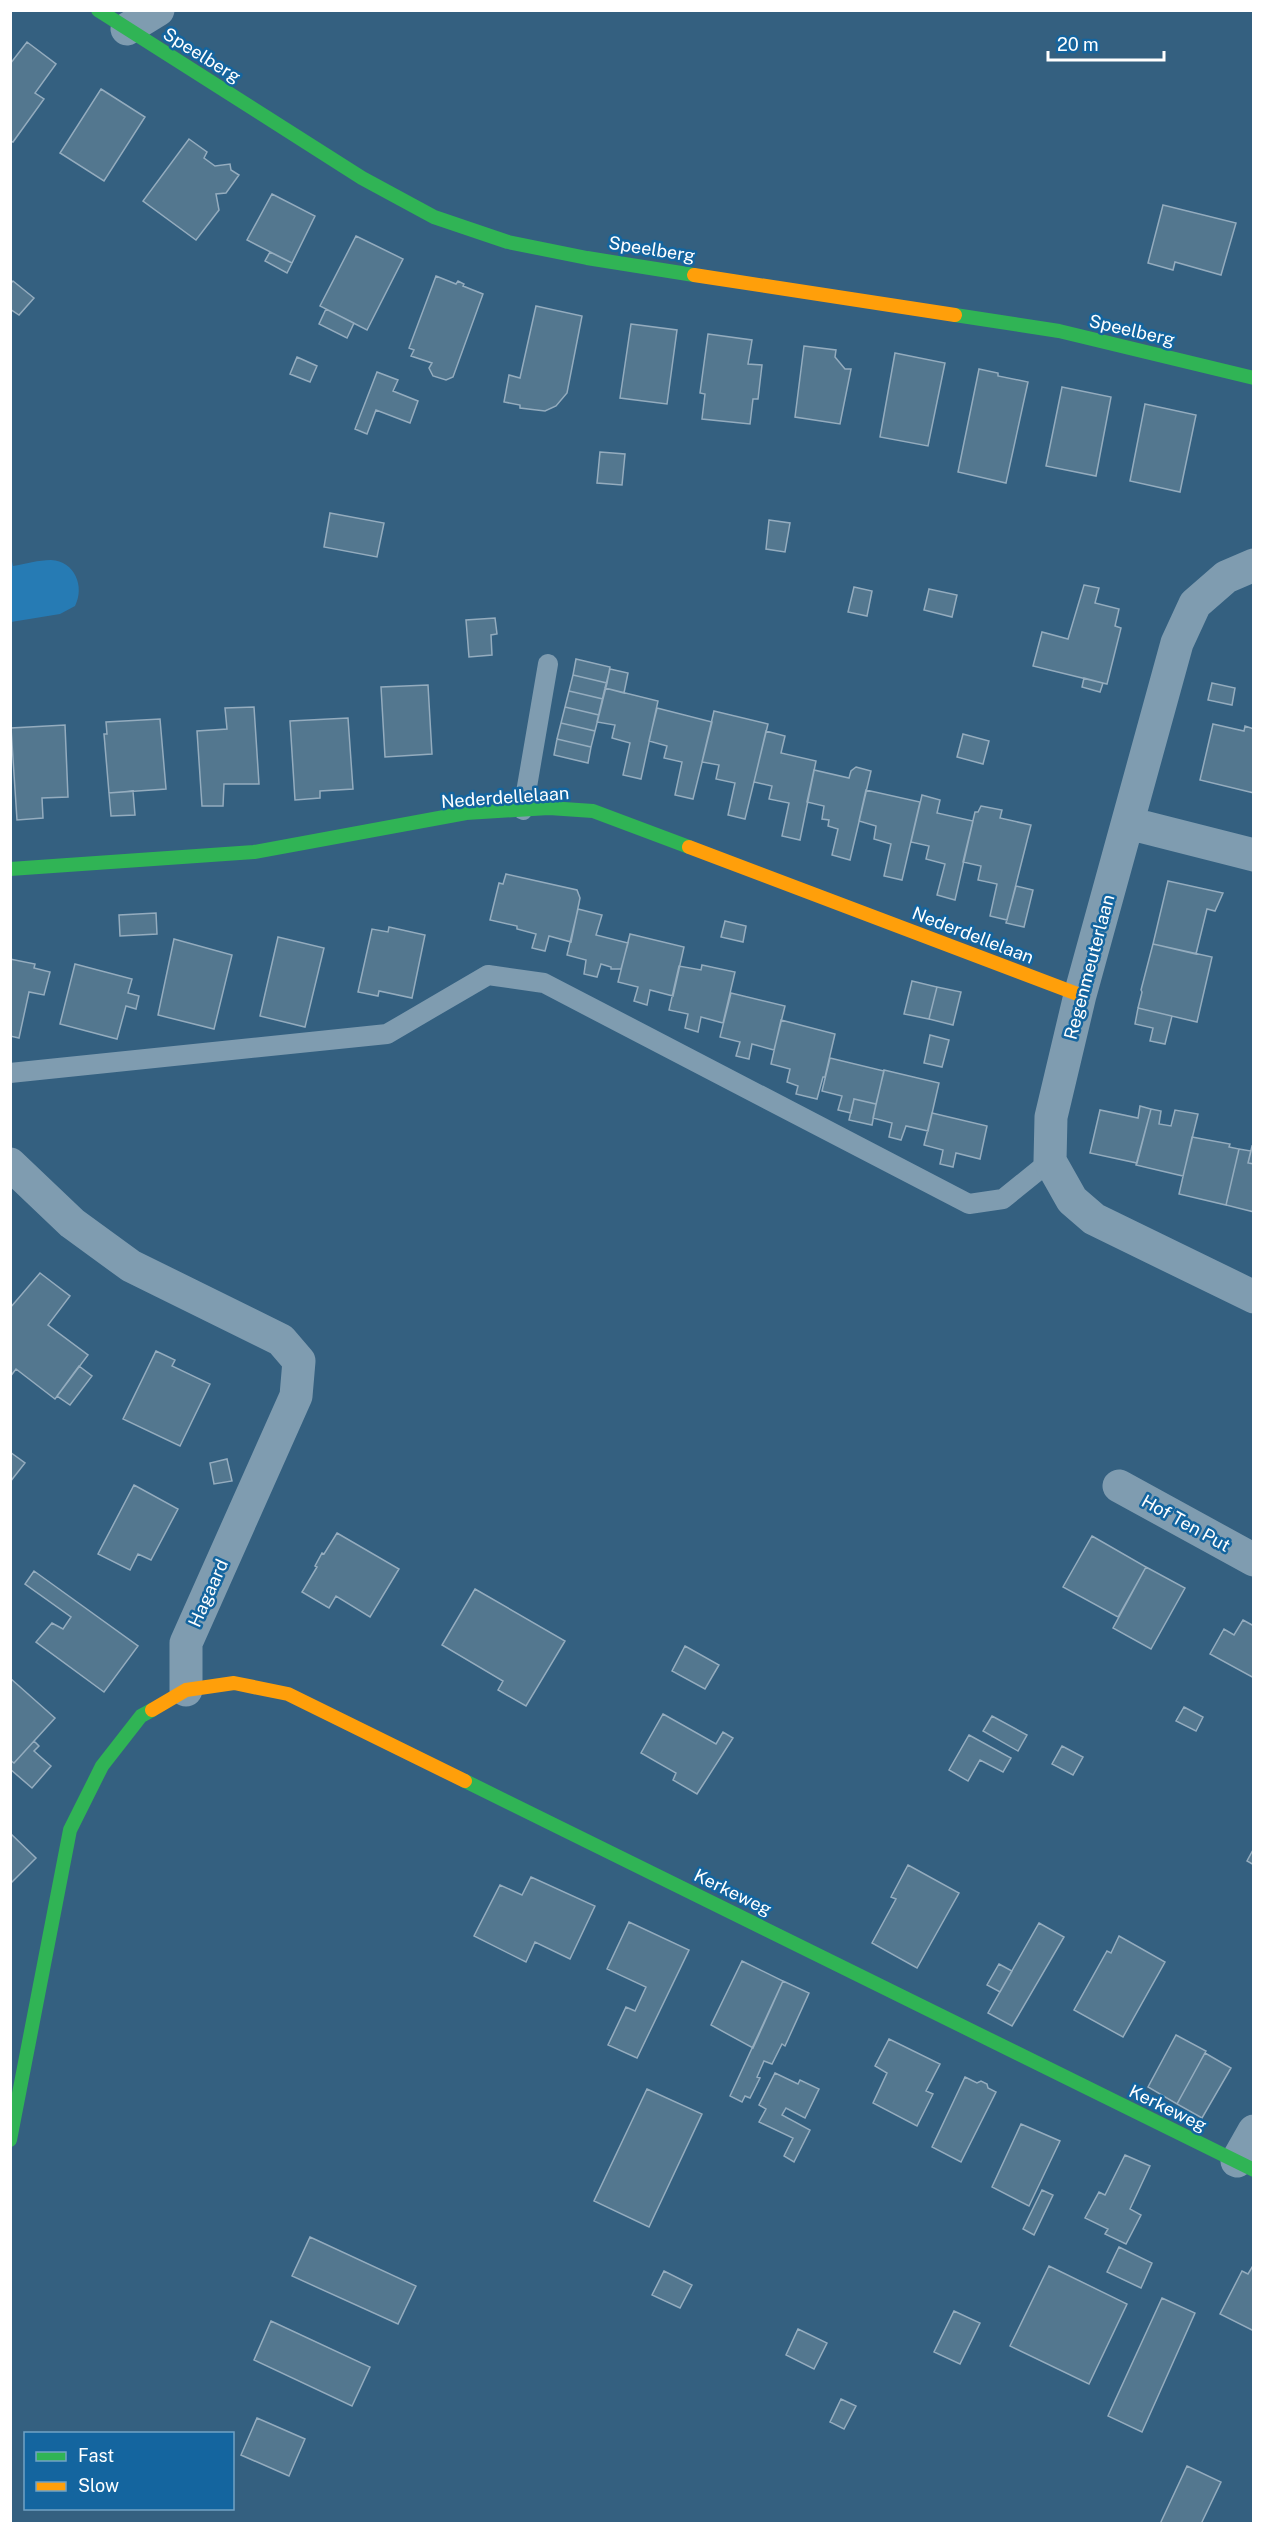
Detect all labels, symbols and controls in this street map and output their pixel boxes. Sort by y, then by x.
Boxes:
street label: Speelberg [159,23,245,87]
scale bar [1048,24,1164,62]
text: 20 m [1057,34,1099,55]
street label: Speelberg [607,232,697,266]
street label: Speelberg [1087,310,1177,350]
street label: Nederdellelaan [440,782,570,812]
street label: Regenmeuterlaan [1060,892,1118,1042]
street label: Nederdellelaan [909,902,1037,968]
street label: Hof Ten Put [1138,1490,1234,1556]
street label: Hagaard [184,1556,232,1630]
street label: Kerkeweg [691,1864,775,1920]
street label: Kerkeweg [1126,2080,1210,2136]
legend [24,2432,234,2510]
text: Fast [78,2445,114,2466]
text: Slow [78,2475,119,2496]

